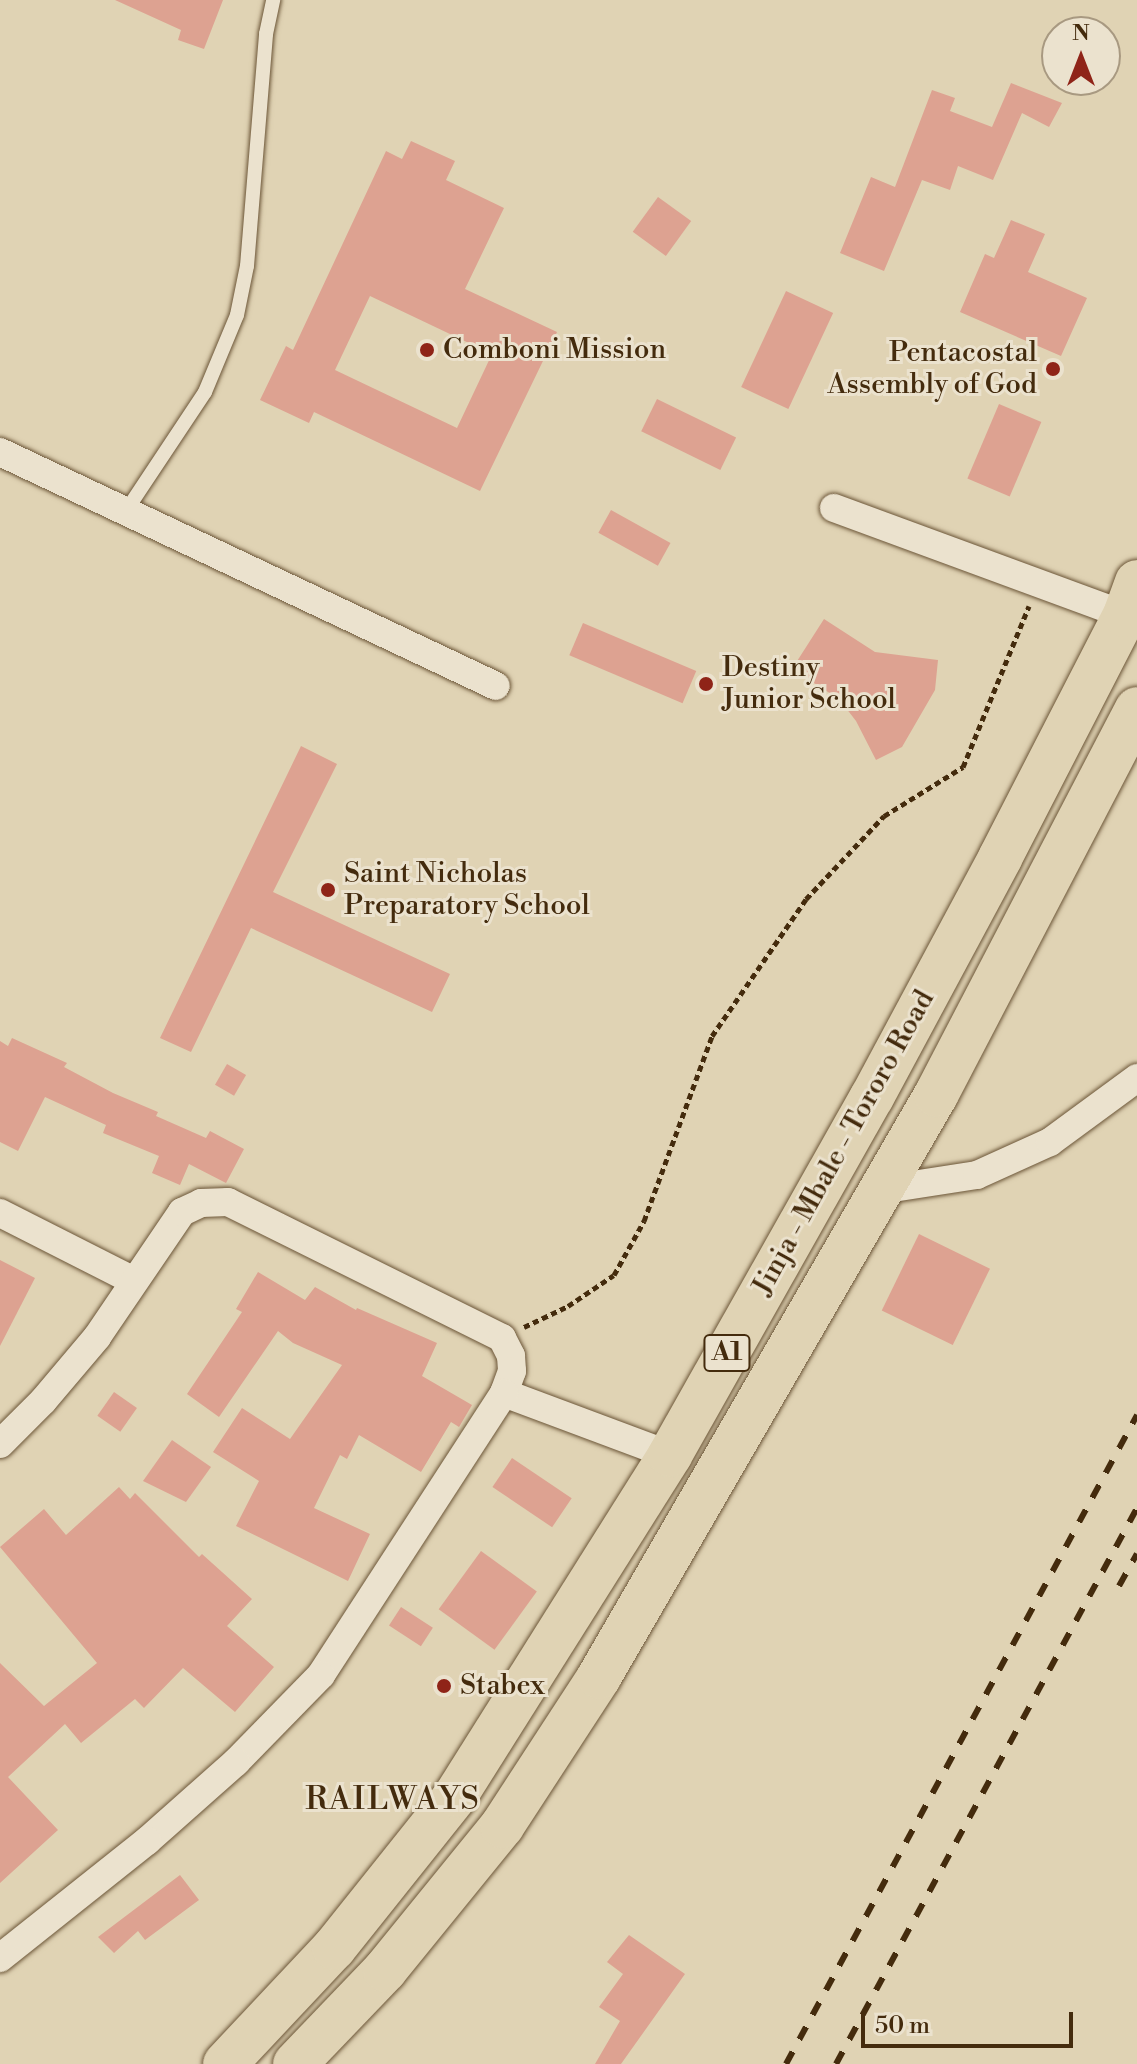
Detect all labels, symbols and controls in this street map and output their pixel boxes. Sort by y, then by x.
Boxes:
north arrow [1041,16,1121,96]
text: N [1072,20,1090,47]
place label: Comboni Mission [443,333,666,367]
place label: Pentacostal Assembly of God [827,336,1037,402]
marker: Comboni Mission [418,341,436,359]
marker: Pentacostal Assembly of God [1044,360,1062,378]
place label: Destiny Junior School [722,651,896,717]
marker: Destiny Junior School [697,675,715,693]
place label: Saint Nicholas Preparatory School [344,857,590,923]
marker: Saint Nicholas Preparatory School [319,881,337,899]
street label: Jinja - Mbale - Tororo Road [746,985,942,1301]
road number: A1 [703,1331,751,1375]
place label: Stabex [460,1669,545,1703]
marker: Stabex [435,1677,453,1695]
district label: RAILWAYS [305,1780,481,1818]
scale bar [865,1996,1077,2046]
text: 50 m [875,2011,930,2041]

